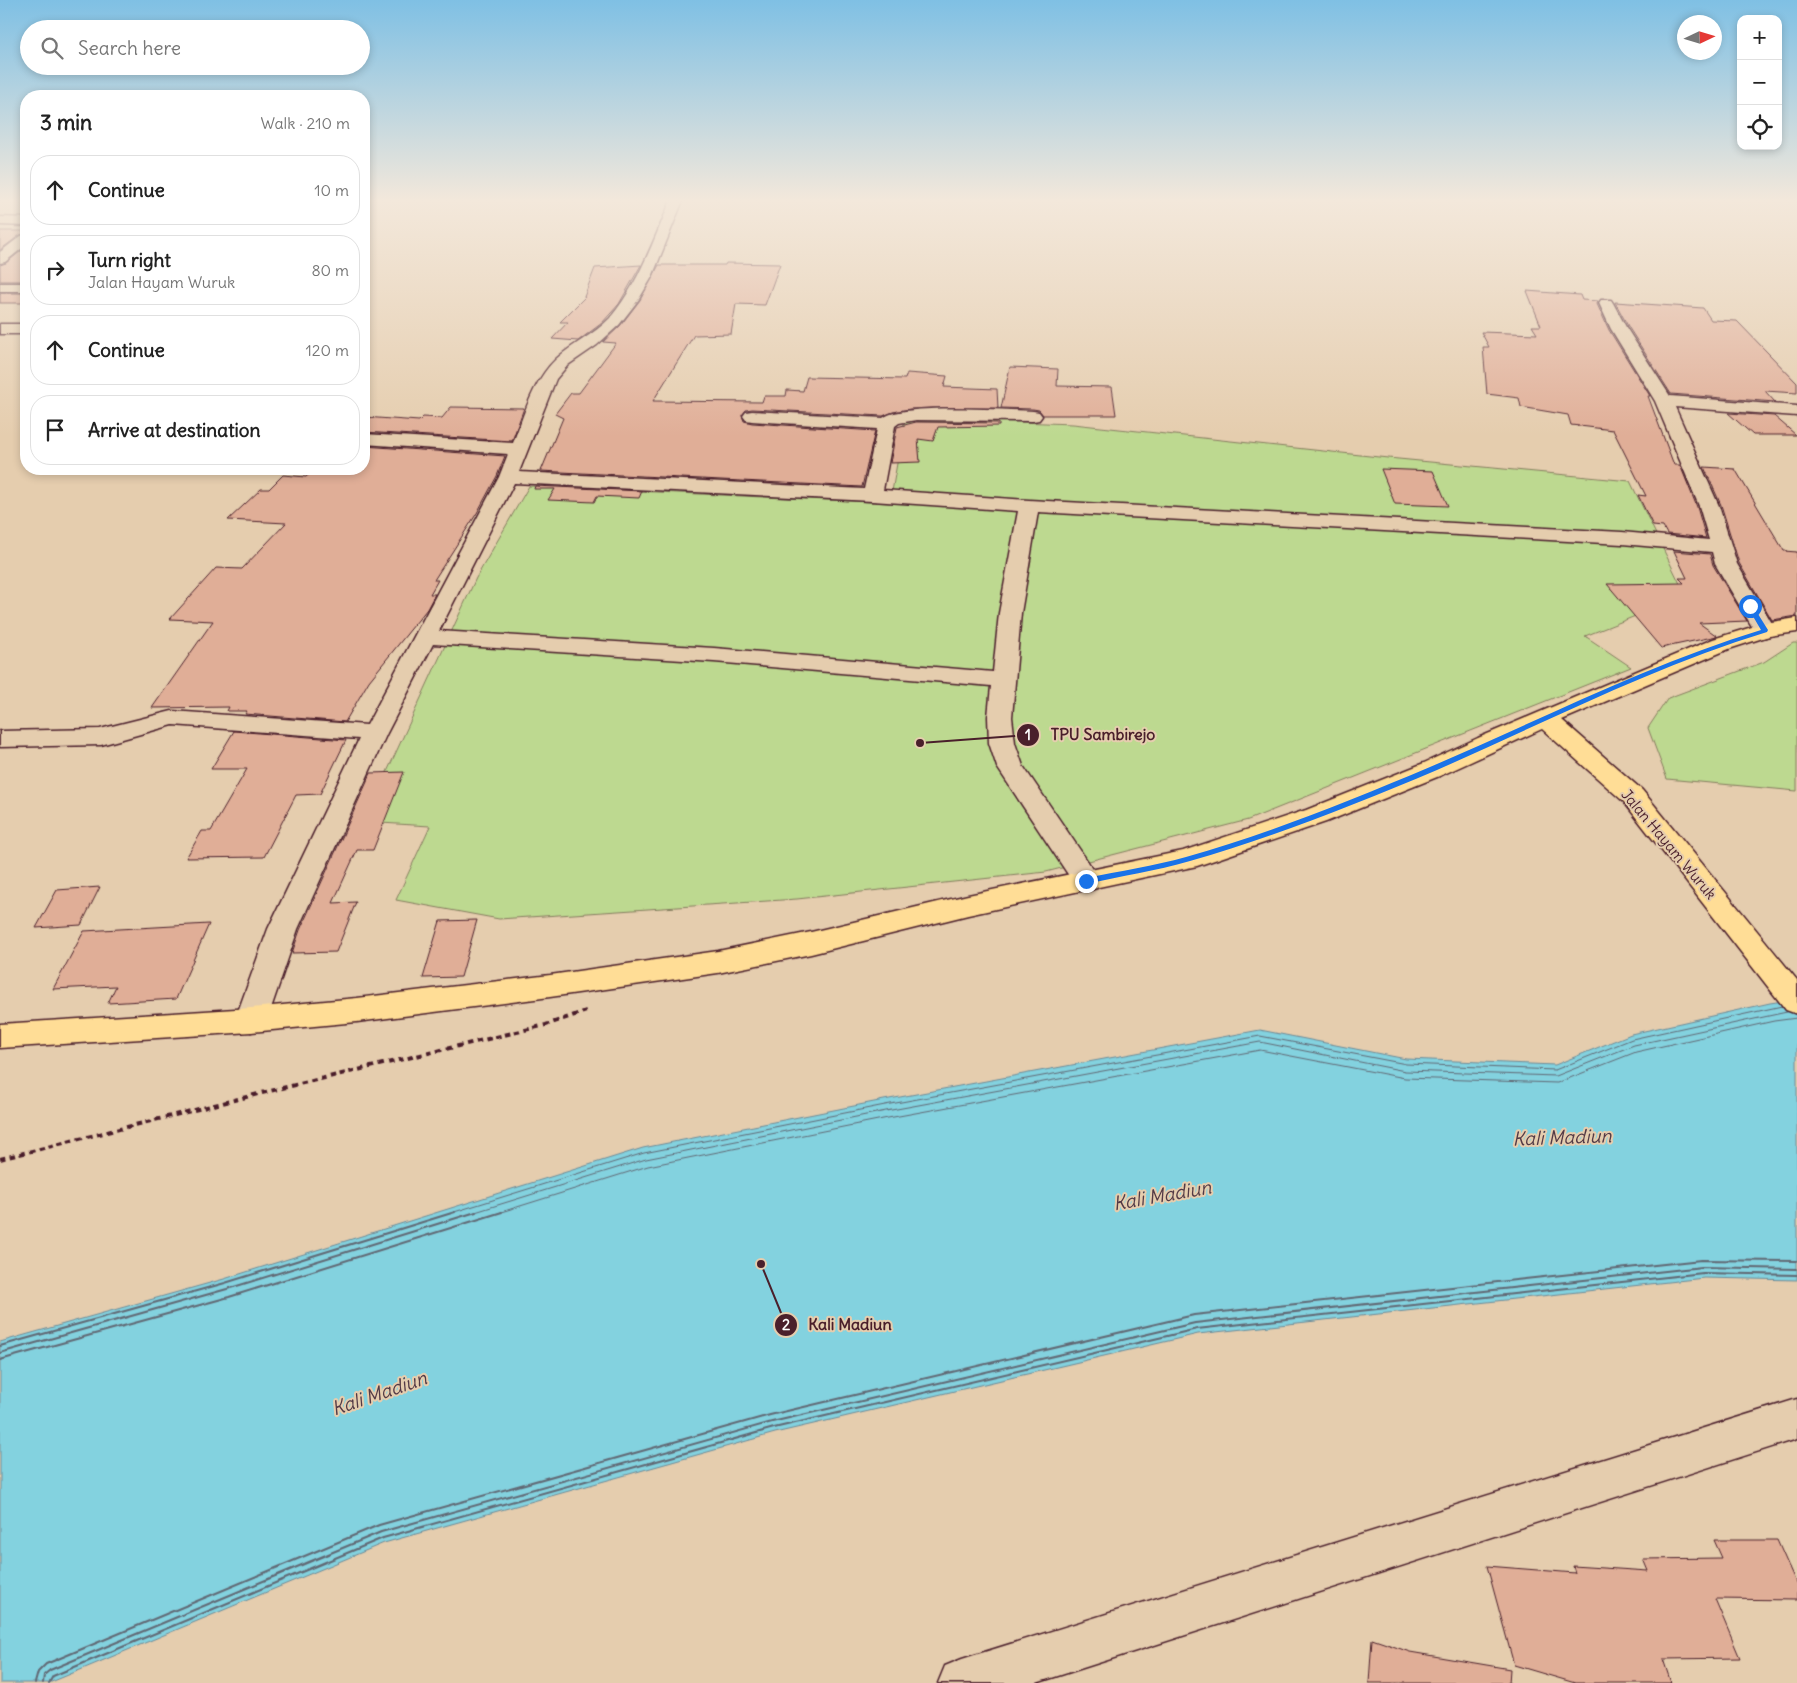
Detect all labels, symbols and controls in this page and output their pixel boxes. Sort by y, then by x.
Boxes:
north arrow [1677,15,1722,60]
map controls [1737,15,1782,150]
button: + [1737,15,1782,60]
search box [20,20,370,75]
icon: search [38,34,66,62]
text: Search here [78,36,181,60]
button: − [1737,60,1782,105]
button: locate [1737,105,1782,150]
text: 3 min [40,109,92,136]
text: Walk · 210 m [260,113,350,133]
icon: ahead [41,176,69,204]
text: Continue [88,178,165,202]
text: 10 m [314,180,349,200]
text: Turn right [88,248,171,272]
icon: right [41,256,69,284]
text: 80 m [311,260,349,280]
text: Jalan Hayam Wuruk [88,272,235,292]
icon: ahead [41,336,69,364]
text: Continue [88,338,165,362]
text: 120 m [306,340,349,360]
icon: arrive [41,416,69,444]
text: Arrive at destination [88,418,261,442]
route start [1739,595,1762,618]
callout: TPU Sambirejo [1016,719,1165,750]
text: TPU Sambirejo [1051,724,1155,744]
text: 1 [1025,725,1031,744]
street label: Jalan Hayam Wuruk [1617,785,1721,903]
route end [1075,870,1098,893]
water label: Kali Madiun [1512,1123,1613,1151]
water label: Kali Madiun [1111,1174,1214,1215]
callout: Kali Madiun [774,1309,902,1340]
text: Kali Madiun [808,1314,892,1334]
text: 2 [782,1315,790,1334]
water label: Kali Madiun [328,1365,431,1420]

